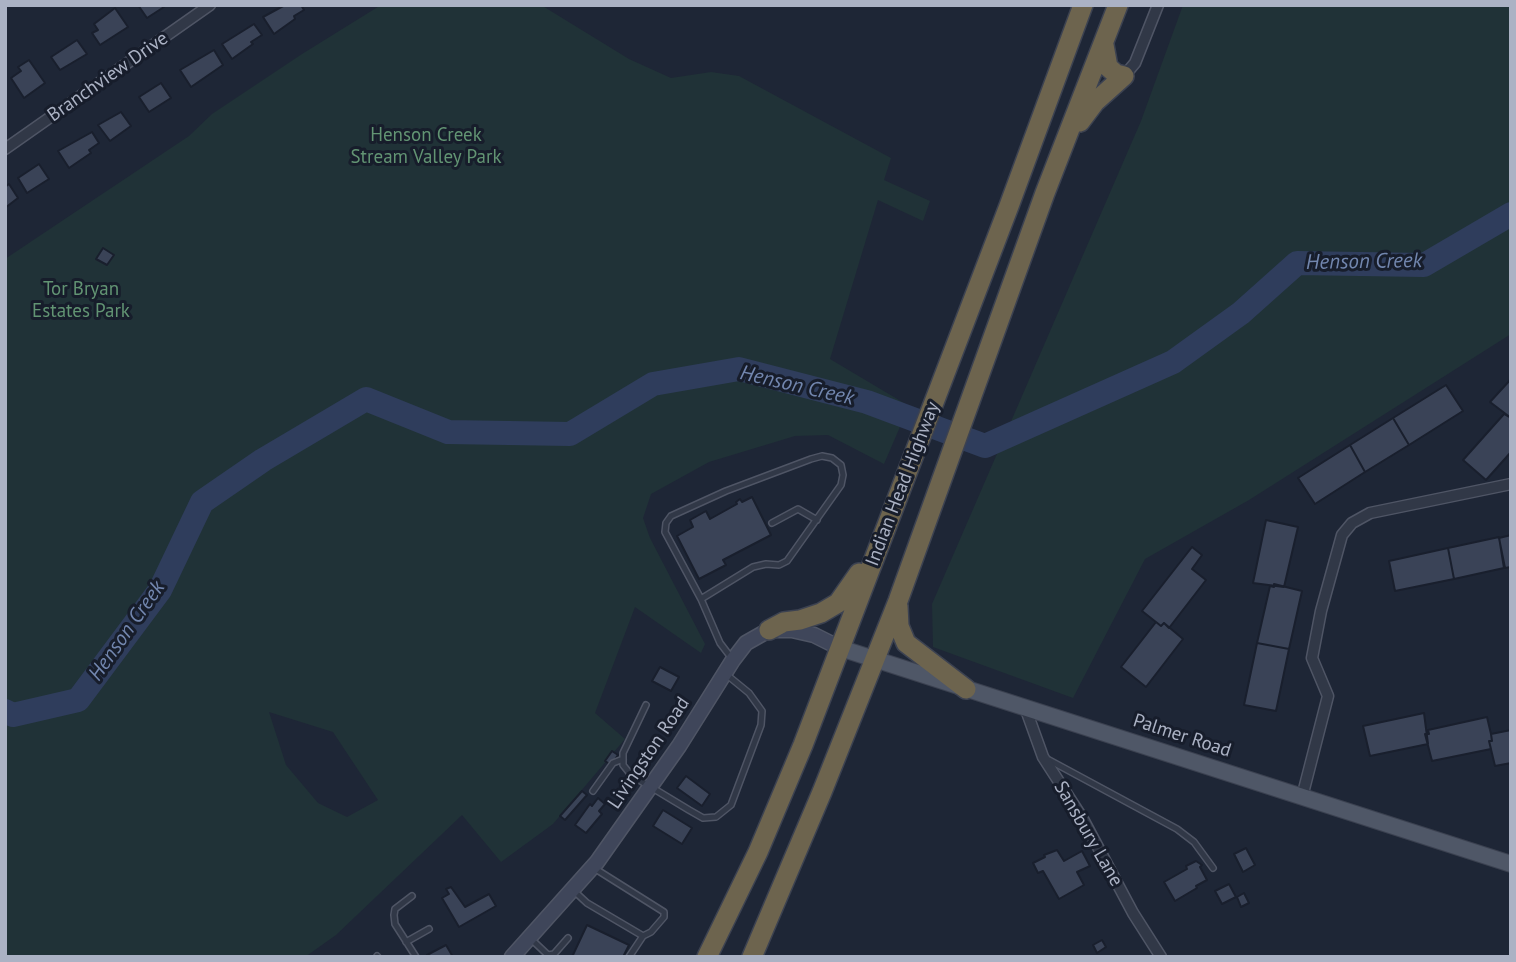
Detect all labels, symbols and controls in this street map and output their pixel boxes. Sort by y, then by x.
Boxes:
street label: Branchview Drive [43,27,173,127]
park label: Henson Creek Stream Valley Park [350,125,502,169]
water label: Henson Creek [1306,248,1422,276]
park label: Tor Bryan Estates Park [32,279,130,323]
water label: Henson Creek [738,361,856,411]
street label: Indian Head Highway [861,399,945,569]
water label: Henson Creek [83,576,171,686]
street label: Livingston Road [603,693,695,813]
street label: Palmer Road [1130,709,1234,763]
street label: Sansbury Lane [1049,777,1127,891]

